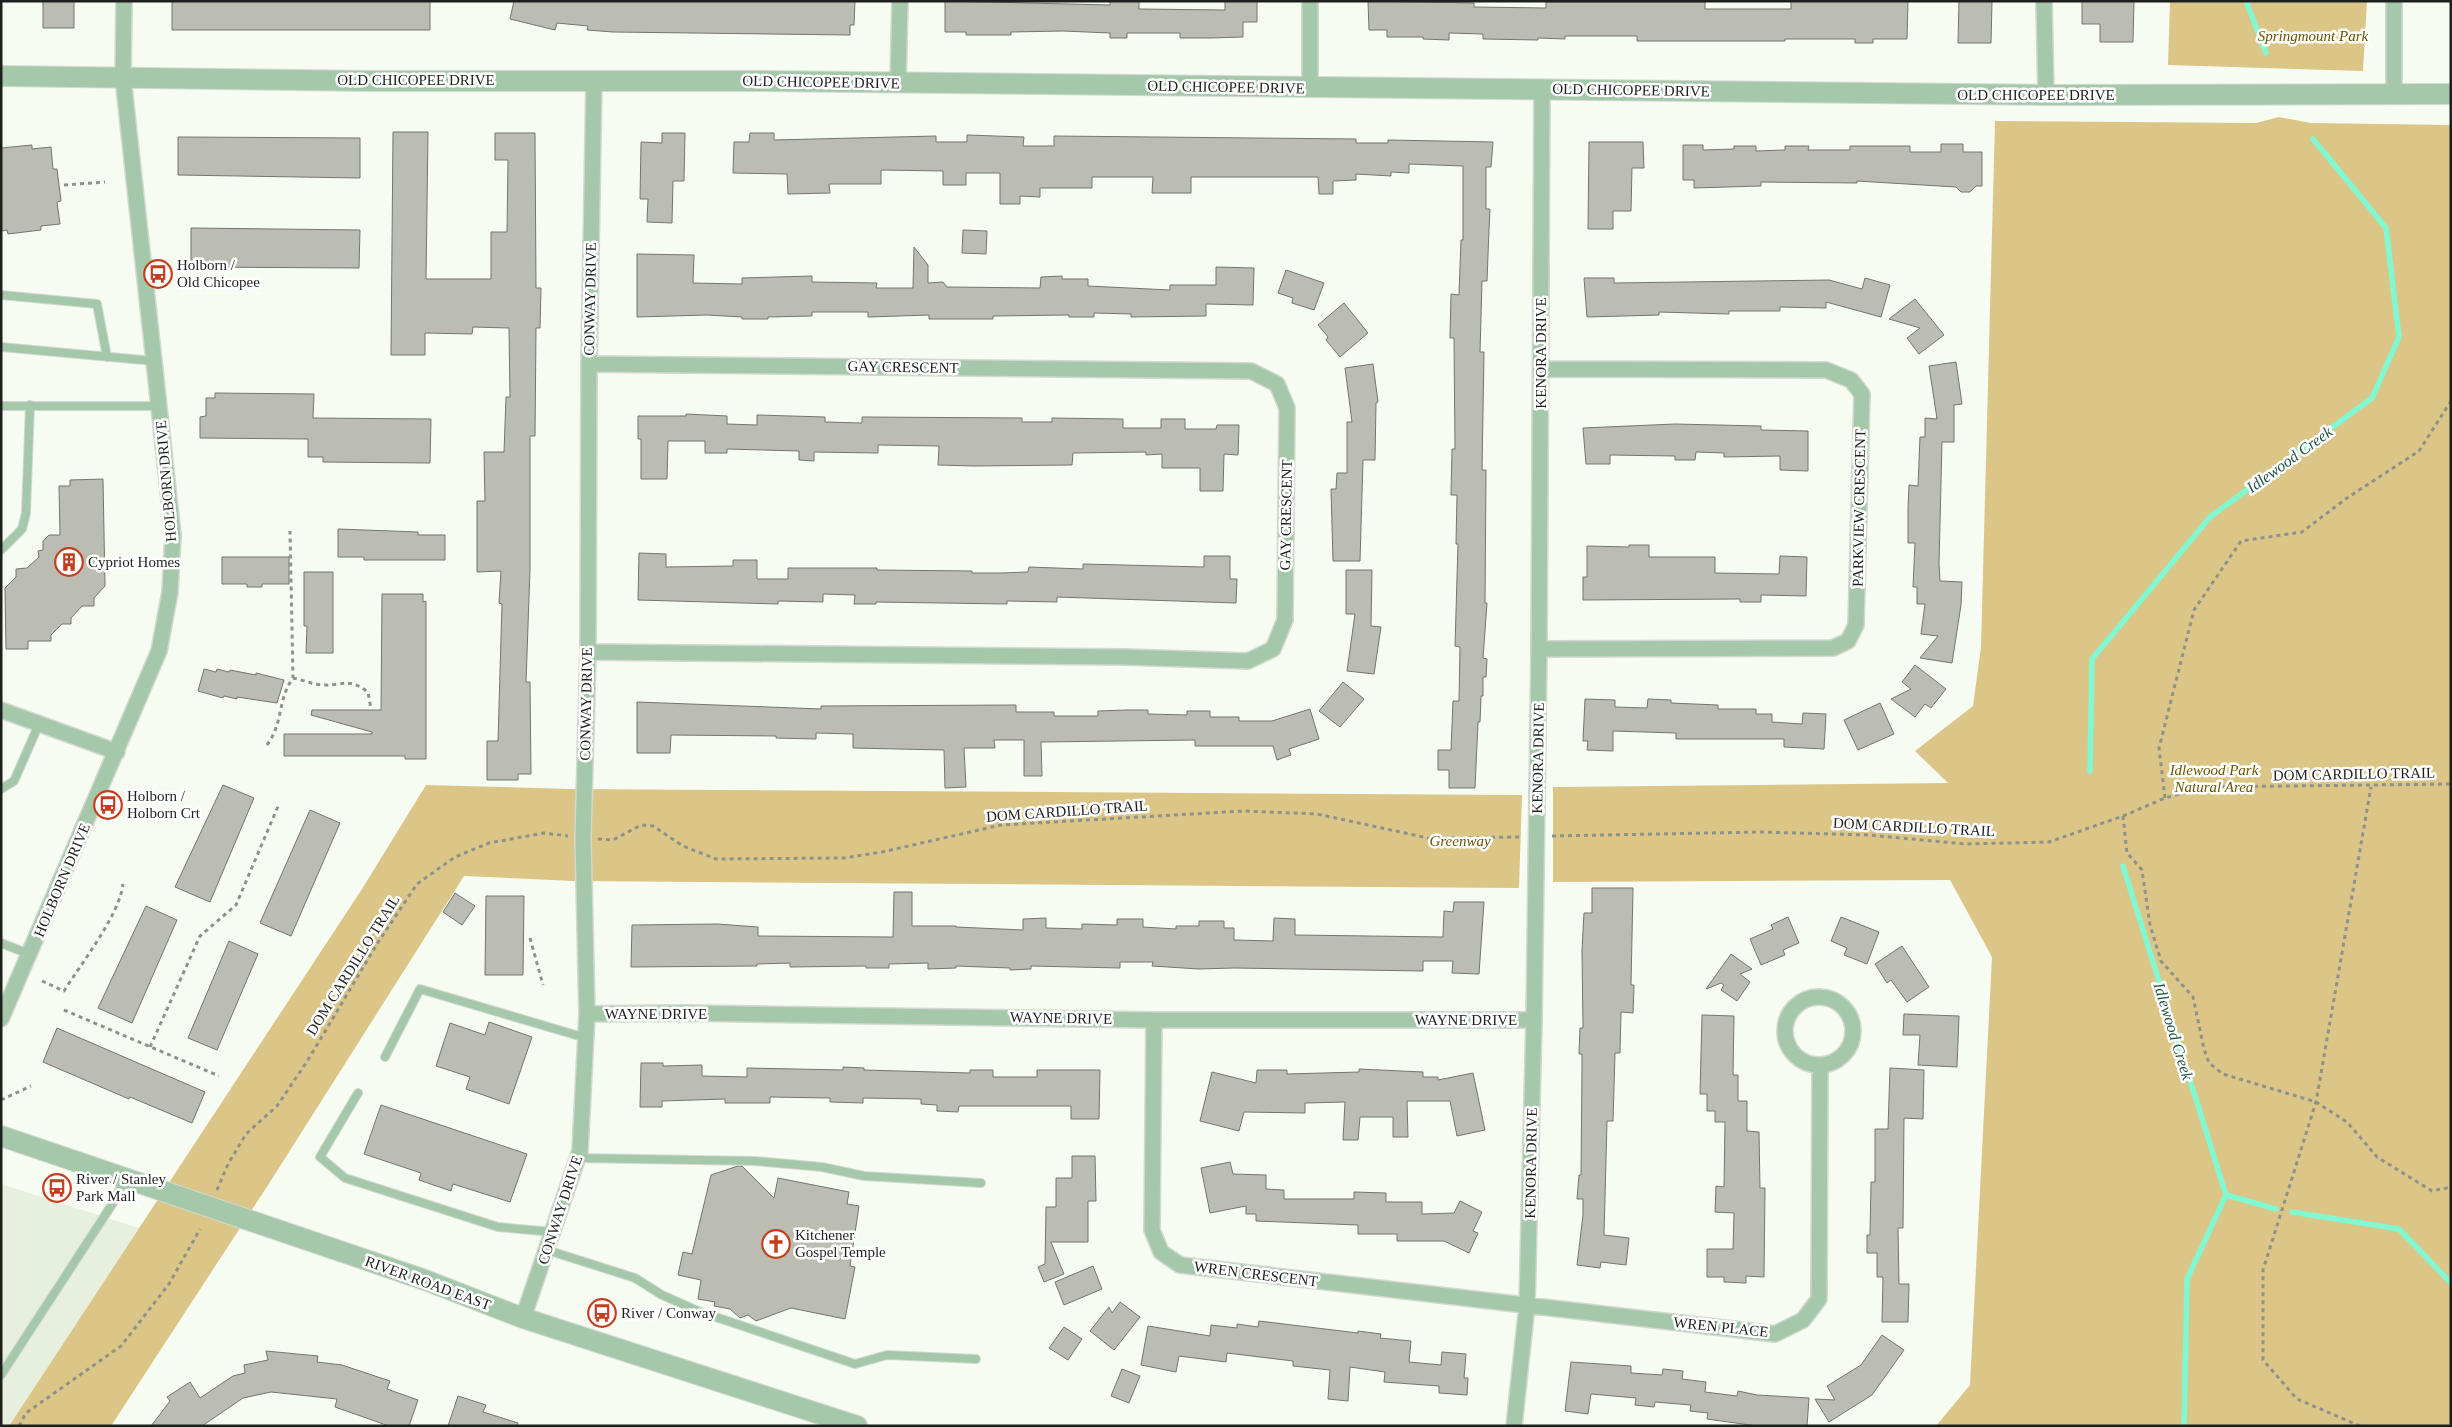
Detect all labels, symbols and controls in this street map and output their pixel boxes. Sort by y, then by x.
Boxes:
park label: Springmount Park [2258,28,2369,44]
street label: OLD CHICOPEE DRIVE [337,72,495,88]
street label: OLD CHICOPEE DRIVE [742,73,900,91]
street label: OLD CHICOPEE DRIVE [1147,78,1305,96]
street label: OLD CHICOPEE DRIVE [1552,81,1710,99]
street label: OLD CHICOPEE DRIVE [1957,87,2115,103]
street label: CONWAY DRIVE [581,242,599,356]
place label: Holborn / Old Chicopee [177,257,260,290]
bus stop icon: Holborn / Old Chicopee [143,259,173,289]
street label: KENORA DRIVE [1533,297,1549,409]
street label: GAY CRESCENT [847,358,959,376]
street label: HOLBORN DRIVE [153,419,179,543]
water label: Idlewood Creek [2243,422,2336,497]
street label: PARKVIEW CRESCENT [1850,429,1868,587]
street label: GAY CRESCENT [1277,459,1295,571]
building icon: Cypriot Homes [54,547,84,577]
place label: Cypriot Homes [88,554,180,570]
street label: CONWAY DRIVE [577,647,595,761]
street label: KENORA DRIVE [1529,702,1547,814]
park label: Idlewood Park Natural Area [2169,762,2259,795]
street label: DOM CARDILLO TRAIL [2273,765,2435,783]
place label: Holborn / Holborn Crt [127,788,201,821]
bus stop icon: Holborn / Holborn Crt [93,790,123,820]
street label: DOM CARDILLO TRAIL [986,797,1148,825]
street label: DOM CARDILLO TRAIL [1833,815,1995,839]
street label: HOLBORN DRIVE [31,821,93,939]
park label: Greenway [1429,833,1491,849]
street label: DOM CARDILLO TRAIL [303,892,403,1038]
water label: Idlewood Creek [2150,979,2197,1083]
street label: WAYNE DRIVE [605,1006,707,1022]
street label: WAYNE DRIVE [1010,1009,1112,1027]
street label: WAYNE DRIVE [1415,1012,1517,1028]
street label: KENORA DRIVE [1522,1107,1540,1219]
street label: CONWAY DRIVE [535,1154,585,1266]
place label: River / Stanley Park Mall [76,1171,166,1204]
bus stop icon: River / Stanley Park Mall [42,1173,72,1203]
place label: Kitchener Gospel Temple [795,1227,886,1260]
church icon: Kitchener Gospel Temple [761,1229,791,1259]
street label: RIVER ROAD EAST [363,1253,493,1313]
street label: WREN CRESCENT [1193,1258,1319,1290]
bus stop icon: River / Conway [587,1298,617,1328]
place label: River / Conway [621,1305,716,1321]
street label: WREN PLACE [1673,1314,1769,1340]

